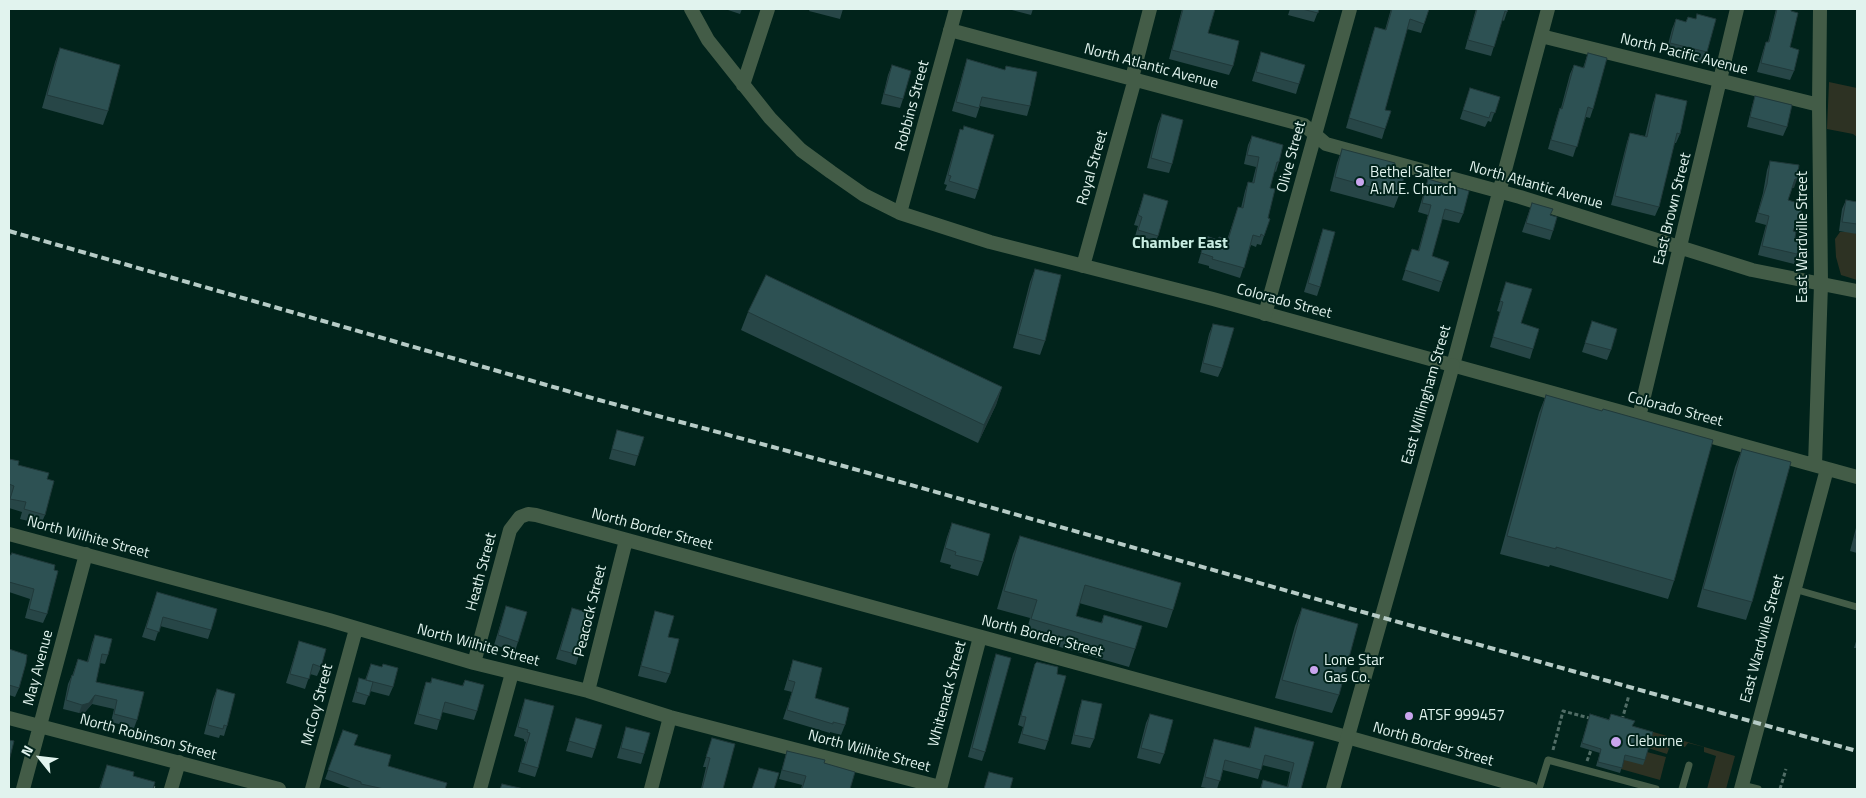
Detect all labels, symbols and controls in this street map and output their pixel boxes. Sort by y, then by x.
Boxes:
street label: North Pacific Avenue [1618,30,1750,80]
street label: North Atlantic Avenue [1082,40,1220,94]
street label: Robbins Street [892,59,934,153]
street label: Olive Street [1274,119,1310,195]
street label: Royal Street [1074,129,1112,207]
street label: East Brown Street [1650,151,1696,267]
street label: North Atlantic Avenue [1467,158,1605,214]
place label: Bethel Salter A.M.E. Church [1370,164,1457,199]
street label: East Wardville Street [1794,171,1812,303]
marker: Bethel Salter A.M.E. Church [1354,176,1366,188]
district label: Chamber East [1132,234,1228,254]
street label: Colorado Street [1234,281,1334,323]
street label: East Willingham Street [1399,323,1455,467]
street label: Colorado Street [1625,389,1725,431]
street label: North Border Street [589,505,715,555]
street label: North Wilhite Street [25,513,151,563]
street label: Heath Street [463,531,501,613]
street label: Peacock Street [571,563,611,659]
street label: East Wardville Street [1737,573,1789,705]
street label: North Border Street [979,612,1105,662]
street label: North Wilhite Street [415,621,541,671]
street label: May Avenue [20,628,58,708]
street label: Whitenack Street [925,639,971,749]
place label: Lone Star Gas Co. [1324,652,1384,687]
street label: McCoy Street [298,662,338,748]
marker: Lone Star Gas Co. [1308,664,1320,676]
place label: ATSF 999457 [1419,707,1505,725]
marker: ATSF 999457 [1403,710,1415,722]
street label: North Robinson Street [78,711,218,765]
street label: North Border Street [1371,719,1495,771]
street label: North Wilhite Street [806,727,932,777]
north arrow [15,733,65,783]
place label: Cleburne [1627,733,1683,751]
marker: Cleburne [1609,735,1623,749]
text: N [15,741,38,760]

